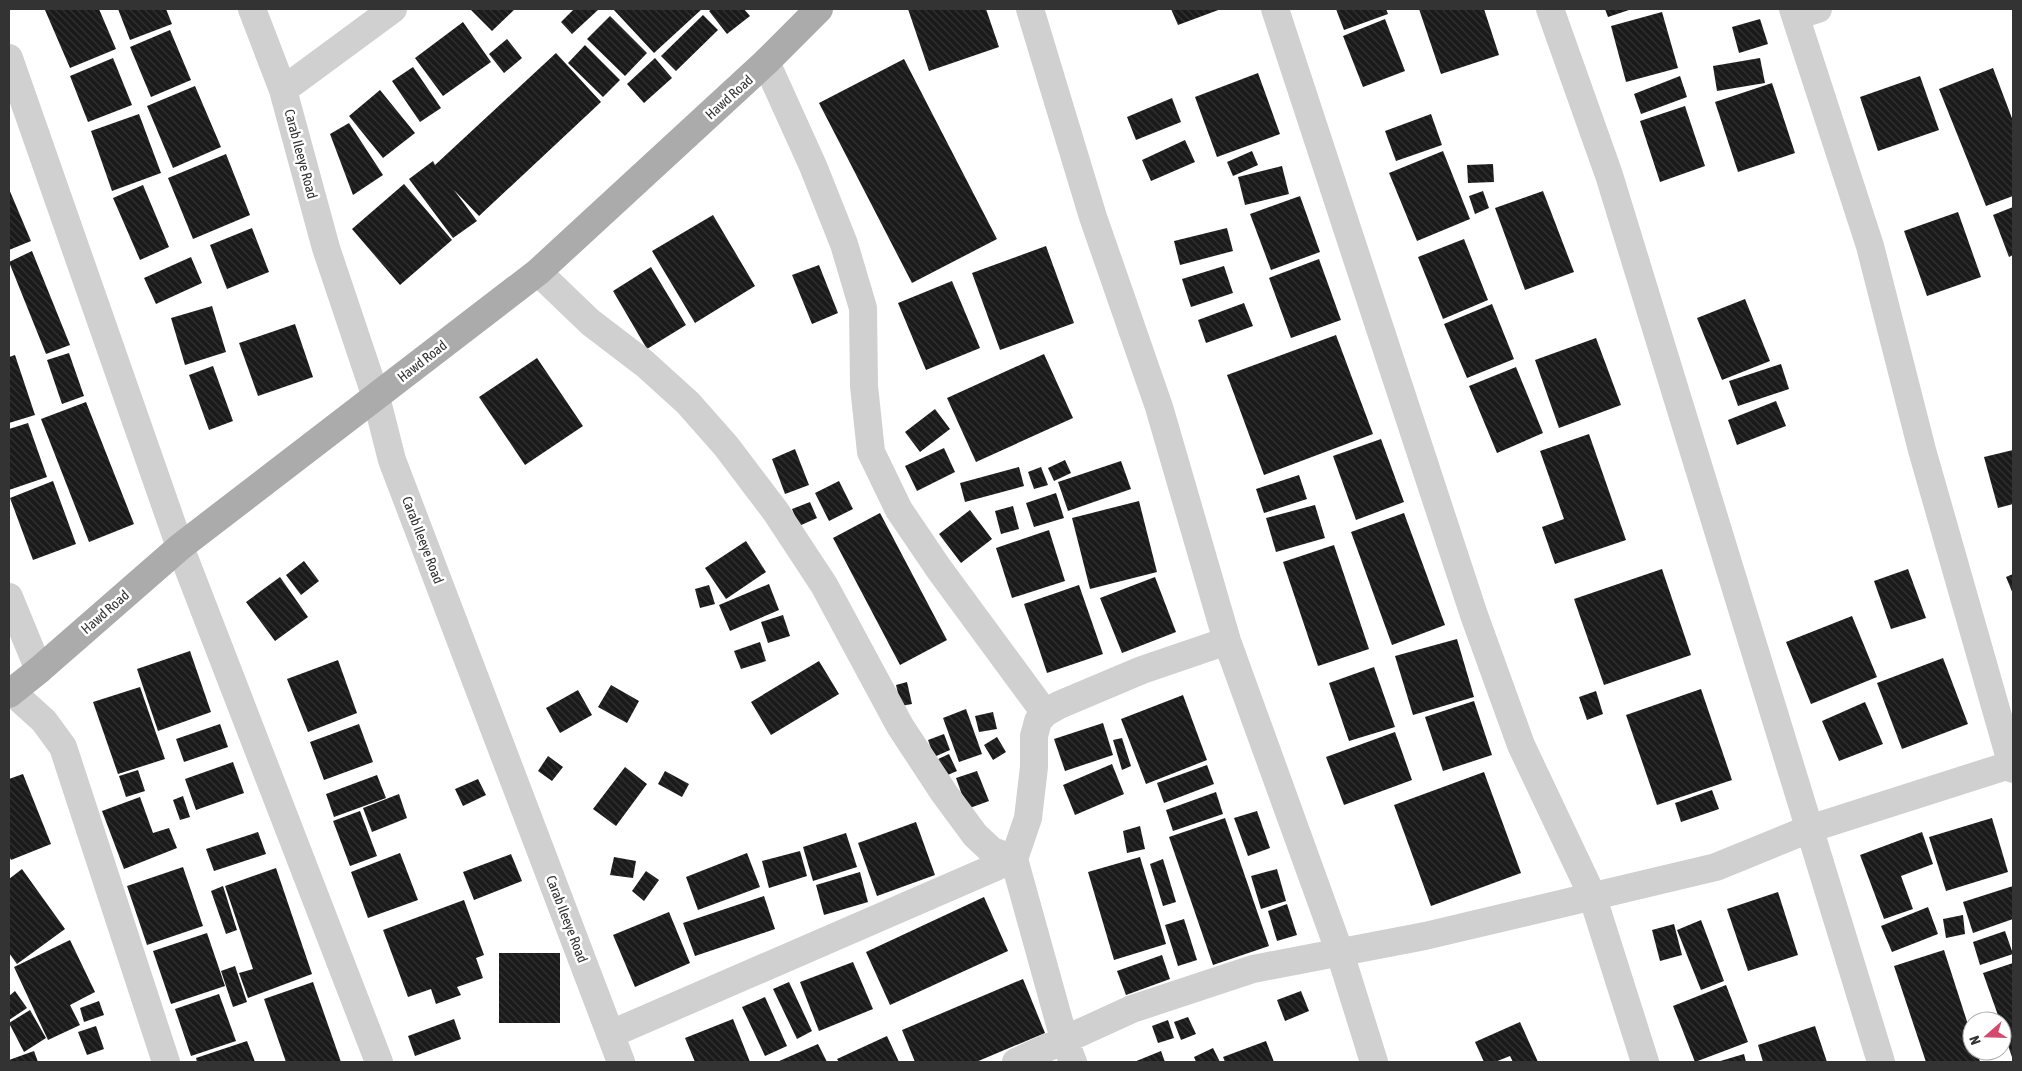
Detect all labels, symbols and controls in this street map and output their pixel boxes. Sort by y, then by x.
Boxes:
street label: Hawd Road [702,72,756,122]
street label: Carab Ileeye Road [281,107,321,201]
street label: Hawd Road [394,337,450,385]
street label: Carab Ileeye Road [399,494,447,586]
street label: Hawd Road [78,587,132,637]
street label: Carab Ileeye Road [543,873,591,965]
north arrow [1962,1011,2012,1061]
text: N [1966,1034,1984,1047]

